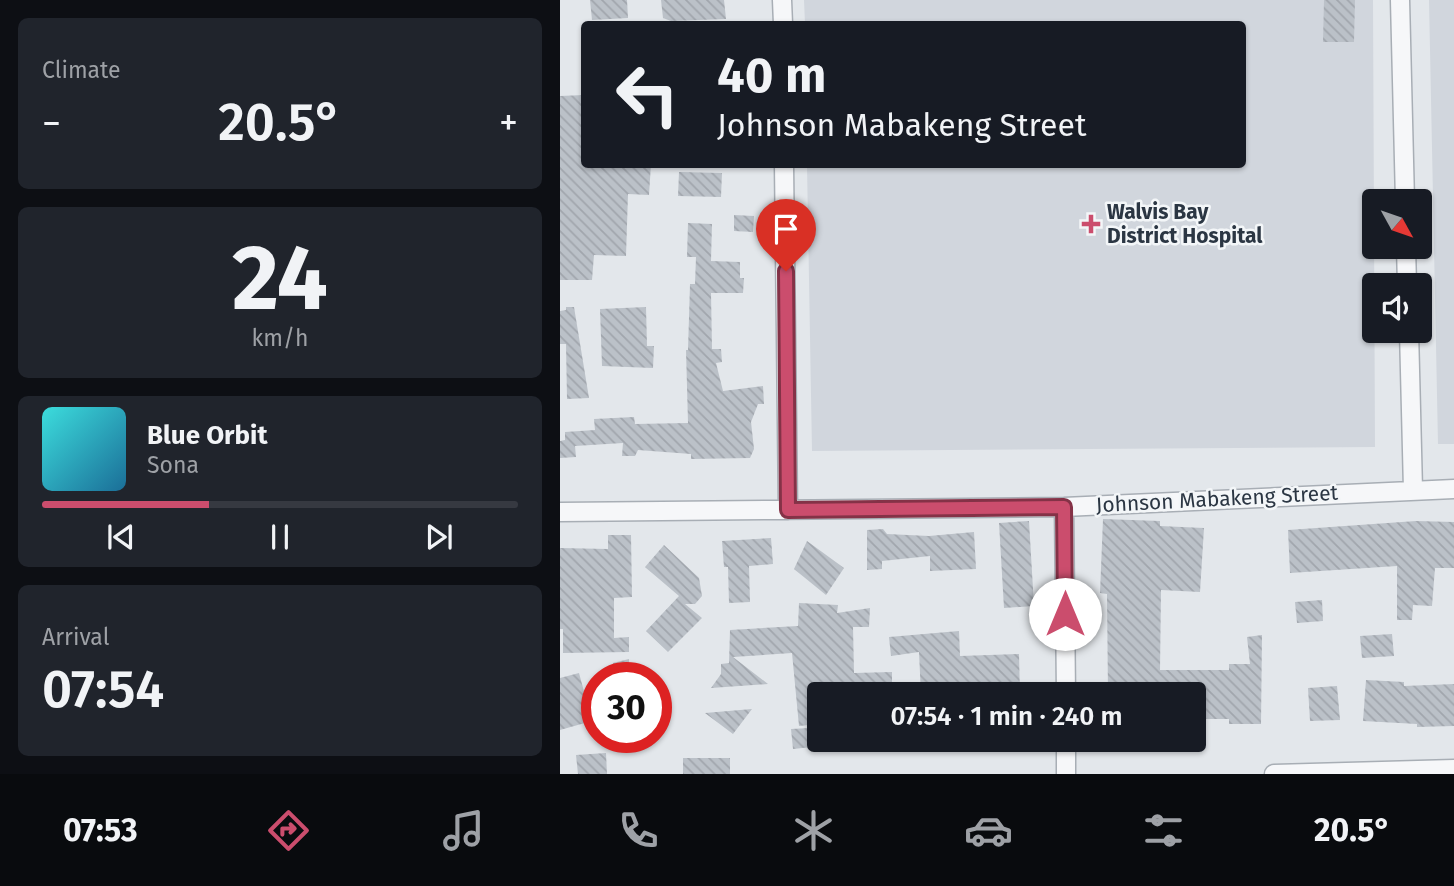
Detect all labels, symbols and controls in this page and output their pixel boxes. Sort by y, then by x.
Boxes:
text: 40 m [717,46,826,105]
icon: left [602,49,693,140]
text: Climate [42,56,121,84]
text: 20.5° [218,91,342,154]
text: − [42,100,61,146]
text: + [499,100,518,146]
text: Johnson Mabakeng Street [717,106,1086,144]
north arrow [1362,189,1432,259]
map controls [1362,189,1432,343]
pin [756,199,816,271]
place label: Walvis Bay District Hospital [1107,199,1263,249]
icon: arrive [767,210,805,248]
marker: Walvis Bay District Hospital [1081,214,1101,234]
text: 24 [232,224,328,333]
button: sound [1362,273,1432,343]
text: km/h [252,324,308,352]
text: Blue Orbit [147,420,267,451]
text: Sona [147,451,199,479]
street label: Johnson Mabakeng Street [1095,480,1339,518]
icon: previous [102,518,140,556]
icon: pause [261,518,299,556]
icon: next [420,518,458,556]
position arrow [1028,577,1102,651]
text: Arrival [42,623,109,651]
text: 07:54 [42,658,164,721]
speed limit sign: 30 [581,662,672,753]
text: 07:54 · 1 min · 240 m [890,701,1123,732]
icon: directions [264,806,313,855]
icon: music [439,806,488,855]
icon: phone [614,806,663,855]
icon: climate [789,806,838,855]
icon: car [964,806,1013,855]
icon: filters [1139,806,1188,855]
text: 07:53 [63,811,138,849]
text: 20.5° [1314,811,1391,849]

